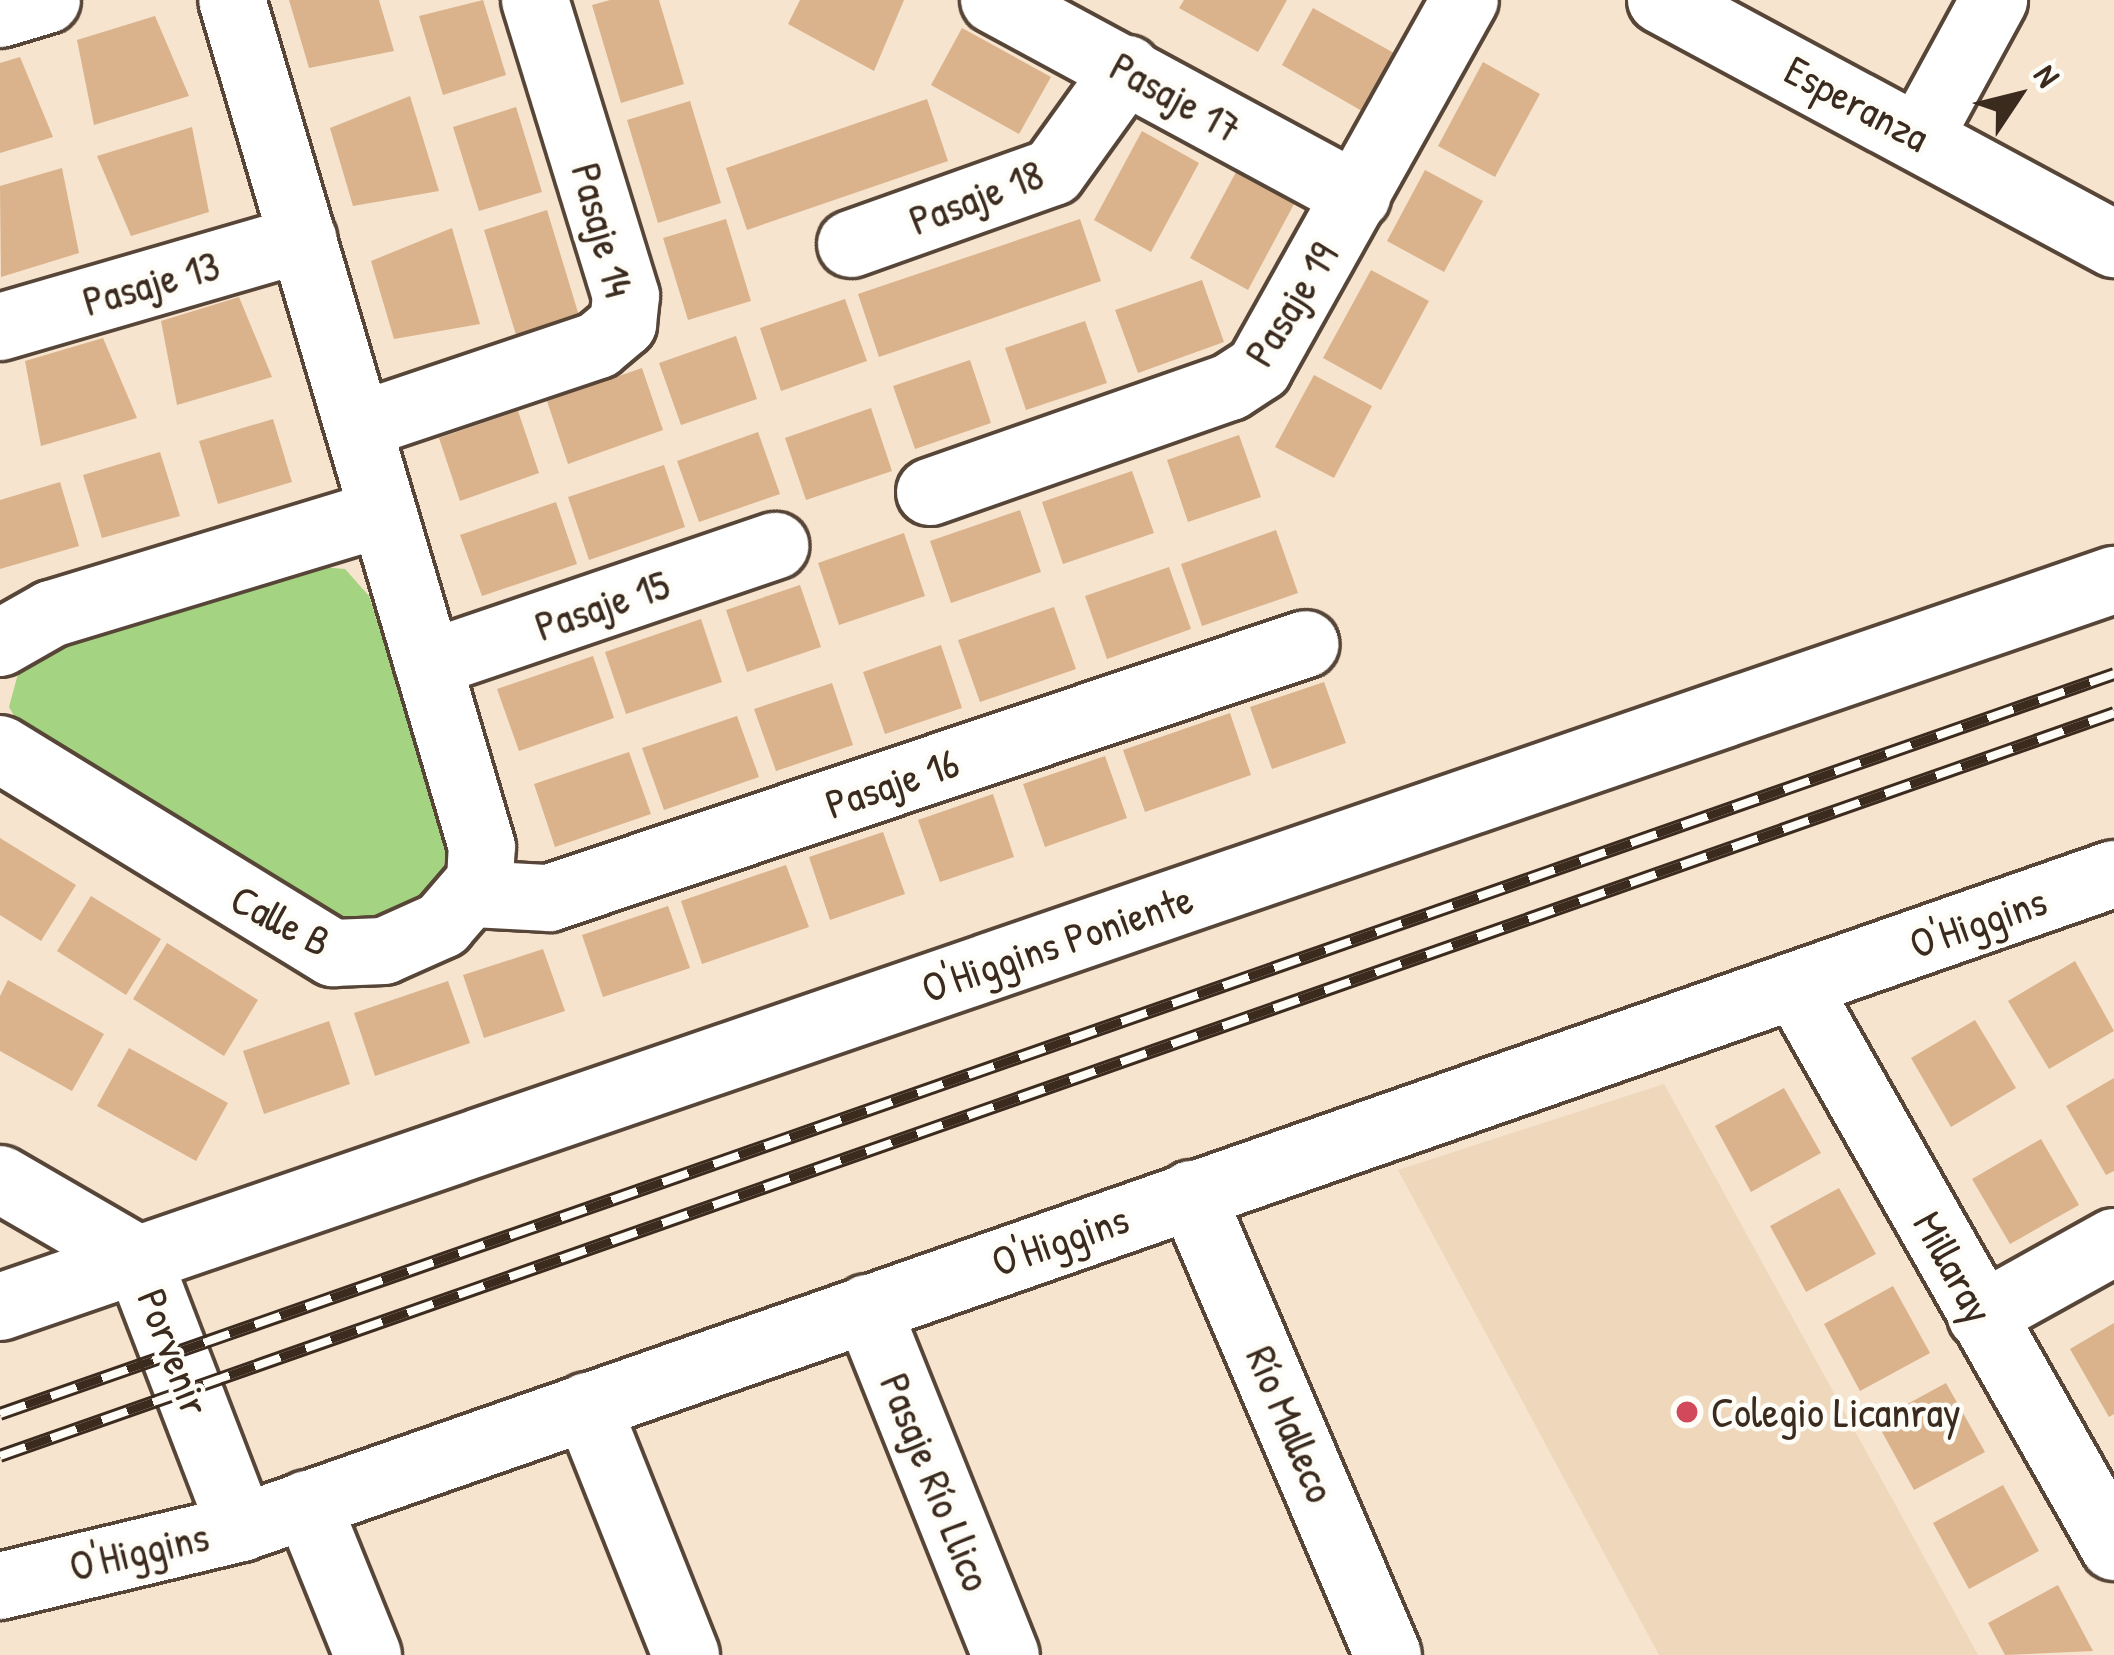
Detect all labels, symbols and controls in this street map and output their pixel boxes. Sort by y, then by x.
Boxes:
north arrow [1958,36,2078,156]
street label: Pasaje 17 [1102,41,1250,153]
street label: Esperanza [1777,44,1937,162]
text: N [2024,56,2071,95]
street label: Pasaje 18 [902,149,1050,245]
street label: Pasaje 14 [561,158,645,302]
street label: Pasaje 19 [1234,233,1348,375]
street label: Pasaje 13 [77,240,225,326]
street label: Pasaje 15 [528,559,676,651]
street label: Pasaje 16 [819,737,965,829]
street label: Calle B [223,873,339,967]
street label: O'Higgins Poniente [915,873,1199,1013]
street label: O'Higgins [1903,875,2053,969]
street label: O'Higgins [985,1193,1135,1287]
street label: Millaray [1903,1203,2005,1331]
street label: Porvenir [127,1282,221,1422]
street label: Río Malleco [1236,1338,1346,1510]
street label: Pasaje Río Llico [870,1366,1002,1598]
place label: Colegio Licanray [1711,1387,1961,1437]
marker: Colegio Licanray [1674,1399,1700,1425]
street label: O'Higgins [65,1511,213,1591]

